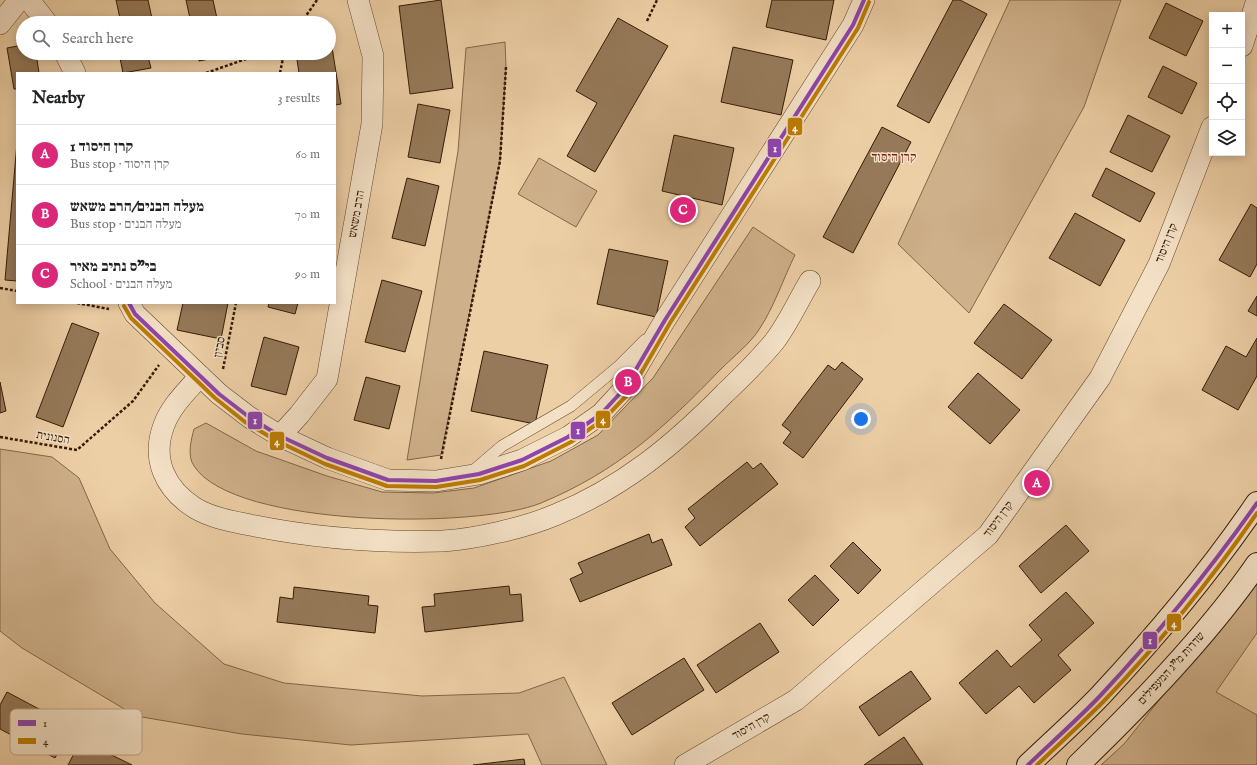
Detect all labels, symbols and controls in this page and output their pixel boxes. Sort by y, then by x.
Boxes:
map controls [1209,12,1245,156]
button: + [1209,12,1245,48]
search box [16,16,336,60]
icon: search [30,27,52,49]
text: Search here [62,29,133,48]
button: − [1209,48,1245,84]
button: locate [1209,84,1245,120]
text: Nearby [32,88,85,109]
text: 3 results [278,90,320,107]
line badge: 4 [787,117,803,136]
button: layers [1209,120,1245,156]
text: 4 [791,121,798,135]
text: קרן היסוד 1 [70,137,133,156]
line badge: 1 [767,138,782,158]
text: 1 [773,142,777,156]
text: A [41,146,49,163]
text: 60 m [295,146,320,163]
district label: קרן היסוד [872,149,916,166]
text: Bus stop · קרן היסוד [70,156,169,173]
street label: הרב משאש [345,189,368,239]
pin: C [670,195,696,225]
text: מעלה הבנים/הרב משאש [70,197,204,216]
text: B [41,206,49,223]
text: 70 m [295,206,320,223]
text: Bus stop · מעלה הבנים [70,216,182,233]
street label: קרן היסוד [1152,221,1181,265]
text: בי"ס נתיב מאיר [70,257,157,276]
text: C [40,266,50,283]
text: 90 m [295,266,320,283]
text: School · מעלה הבנים [70,276,172,293]
street label: סביון [210,335,229,359]
pin: B [615,367,641,397]
your location [851,409,871,429]
line badge: 4 [595,410,611,429]
line badge: 1 [247,411,263,430]
text: 4 [599,413,606,427]
text: 1 [253,414,257,428]
line badge: 1 [570,421,586,440]
text: 1 [576,424,580,438]
street label: הסנונית [35,427,71,448]
line badge: 4 [269,431,285,451]
text: 4 [273,435,280,449]
pin: A [1024,468,1050,498]
street label: קרן היסוד [980,498,1017,540]
line badge: 4 [1166,613,1182,632]
text: 4 [1170,617,1177,631]
street label: שדרות מ"ג המעפילים [1135,629,1208,708]
line badge: 1 [1142,631,1158,650]
text: 1 [1148,634,1152,648]
legend [10,709,142,755]
street label: קרן היסוד [730,710,773,743]
text: 1 [43,717,47,731]
text: 4 [43,735,49,749]

